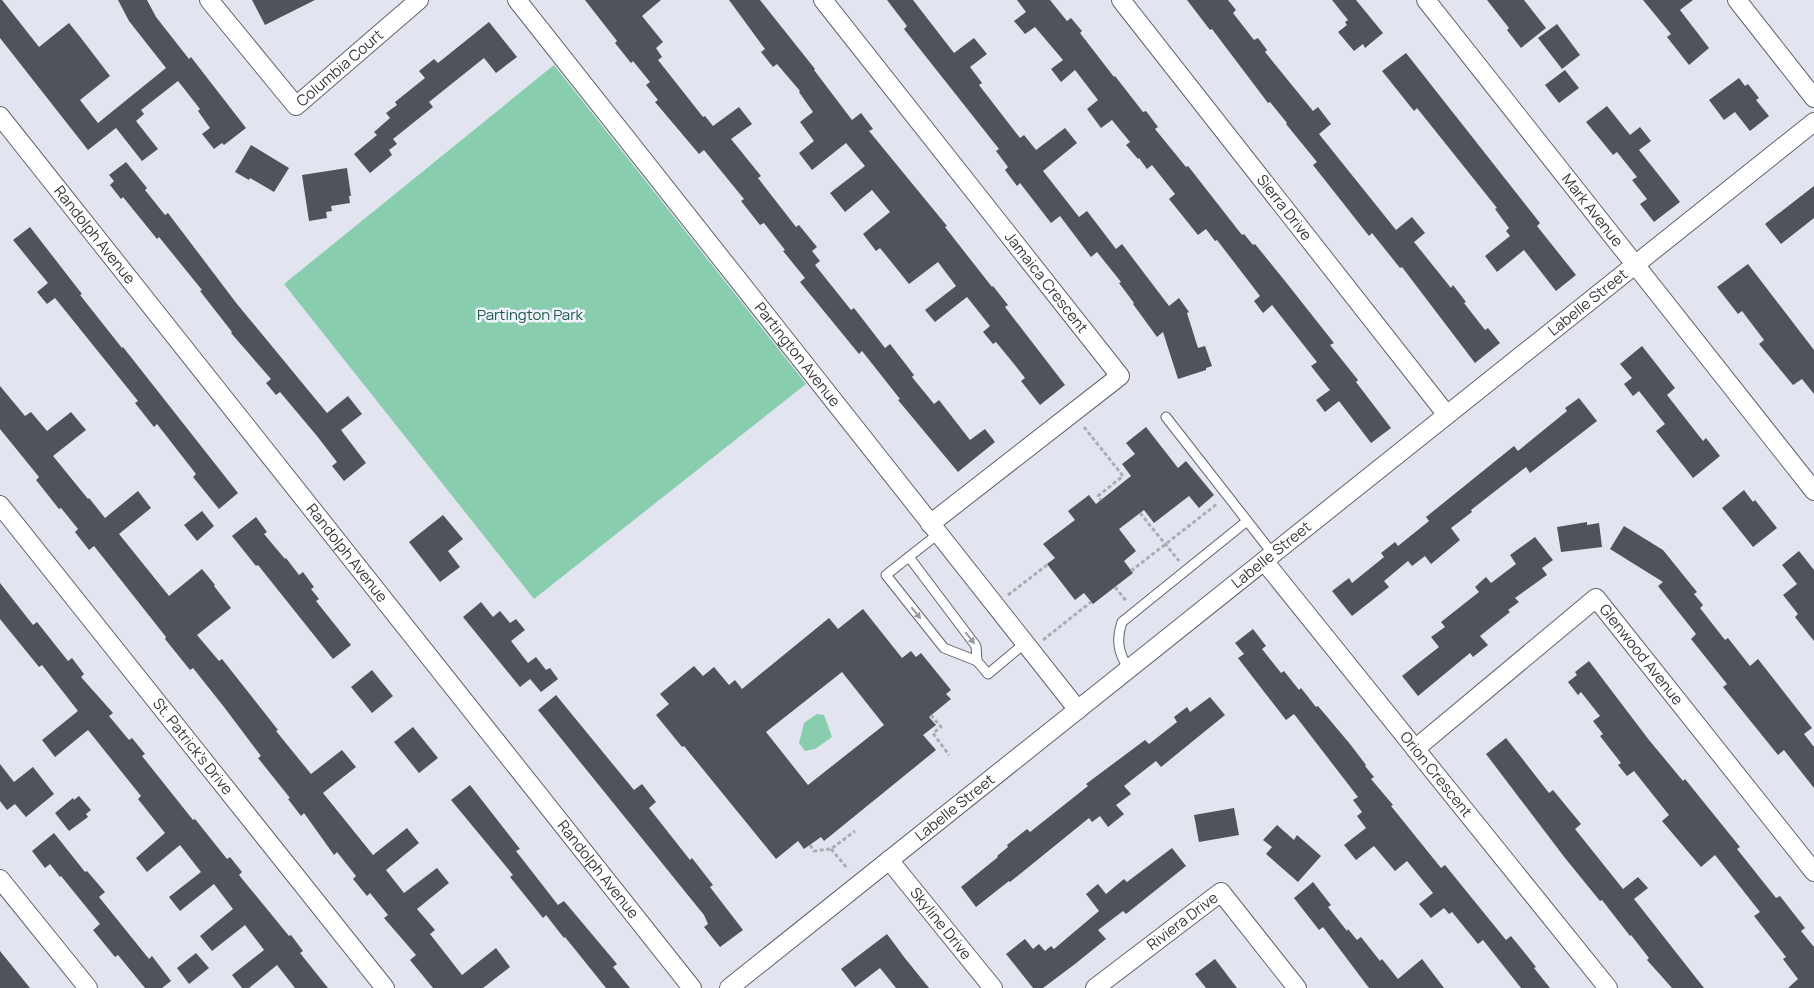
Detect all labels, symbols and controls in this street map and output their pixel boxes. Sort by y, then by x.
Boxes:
street label: Columbia Court [292,24,387,111]
street label: Mark Avenue [1557,169,1628,251]
street label: Sierra Drive [1252,170,1317,245]
street label: Randolph Avenue [49,181,141,289]
street label: Jamaica Crescent [1000,227,1093,337]
street label: Labelle Street [1543,264,1632,340]
street label: Partington Avenue [750,298,846,411]
park label: Partington Park [477,304,584,325]
street label: Randolph Avenue [302,499,393,607]
street label: Labelle Street [1227,516,1315,593]
street label: Glenwood Avenue [1595,599,1688,709]
one-way arrow [911,606,922,619]
one-way arrow [965,631,975,645]
street label: St. Patrick's Drive [148,694,238,799]
street label: Orion Crescent [1395,727,1477,821]
street label: Labelle Street [910,769,999,846]
street label: Randolph Avenue [553,816,644,923]
street label: Skyline Drive [905,883,977,964]
street label: Riviera Drive [1142,887,1222,955]

